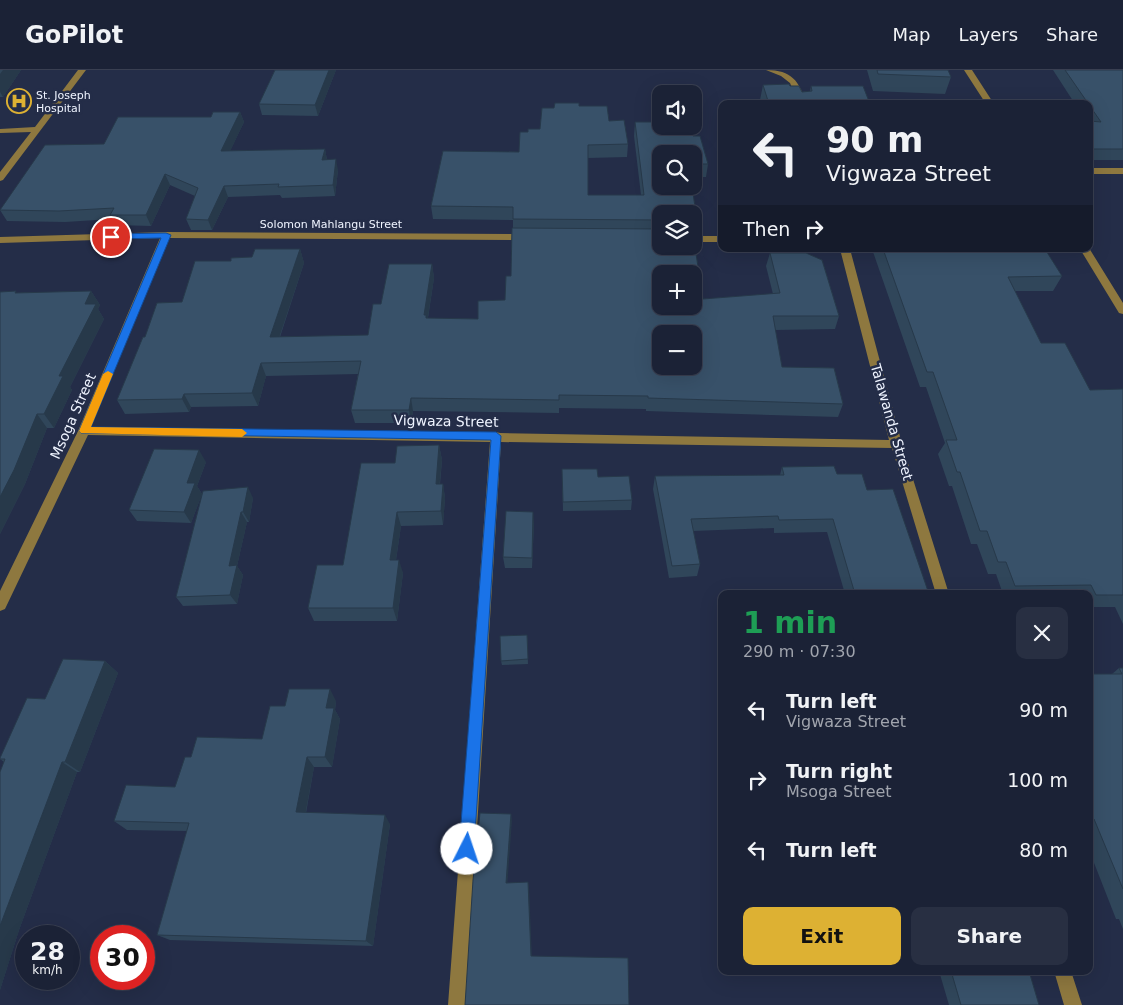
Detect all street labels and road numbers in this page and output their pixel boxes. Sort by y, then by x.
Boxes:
street label: Solomon Mahlangu Street [260,218,403,231]
street label: Talawanda Street [867,361,916,483]
street label: Msoga Street [47,370,99,461]
street label: Vigwaza Street [393,412,499,430]

